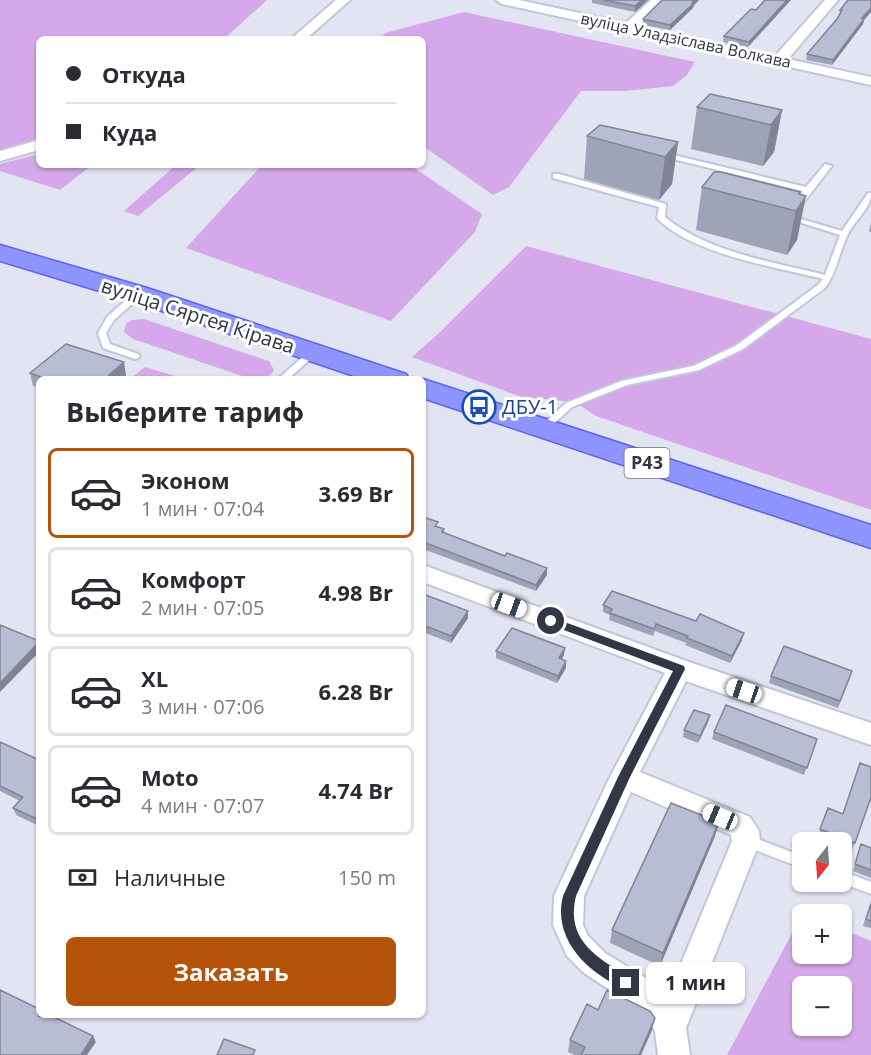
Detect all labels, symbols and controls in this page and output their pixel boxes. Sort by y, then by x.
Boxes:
street label: вуліца Уладзіслава Волкава [579,7,793,73]
text: Откуда [102,59,186,89]
text: Куда [102,117,157,147]
street label: вуліца Сяргея Кірава [98,271,298,360]
bus stop icon: ДБУ-1 [461,389,497,425]
text: Выберите тариф [66,393,304,430]
place label: ДБУ-1 [502,393,558,420]
road number: Р43 [624,448,670,478]
text: Эконом [141,465,230,495]
icon: car [69,466,123,520]
text: 3.69 Br [319,478,393,508]
text: 1 мин · 07:04 [141,495,264,522]
text: Комфорт [141,564,246,594]
icon: car [69,565,123,619]
text: 4.98 Br [319,577,393,607]
car [489,590,529,620]
text: 2 мин · 07:05 [141,594,264,621]
route start [537,607,564,634]
text: XL [141,663,168,693]
icon: car [69,664,123,718]
text: 6.28 Br [319,676,393,706]
car [724,677,764,705]
text: 3 мин · 07:06 [141,693,264,720]
text: Moto [141,762,199,792]
icon: car [69,763,123,817]
text: 4.74 Br [319,775,393,805]
text: 4 мин · 07:07 [141,792,264,819]
car [700,802,740,832]
north arrow [792,832,852,892]
map controls [792,832,852,1036]
icon: cash [66,861,99,894]
text: Наличные [114,862,226,892]
text: 150 m [338,864,396,891]
button: + [792,904,852,964]
button: Заказать [66,937,396,1006]
callout: 1 мин [647,962,746,1004]
route end [612,969,639,996]
text: 1 мин [665,969,726,996]
button: − [792,976,852,1036]

